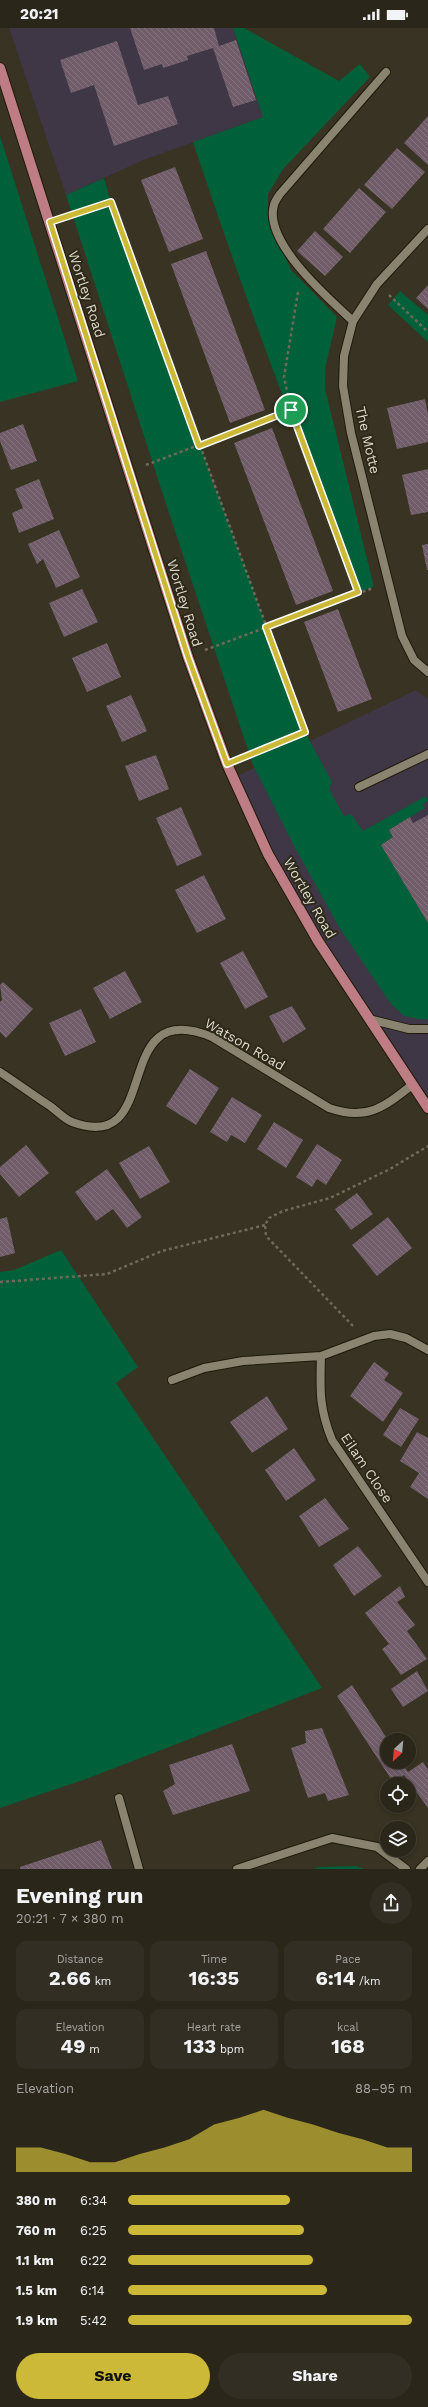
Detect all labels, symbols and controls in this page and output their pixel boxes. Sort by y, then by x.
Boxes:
text: 20:21 [20,5,59,23]
street label: Wortley Road [65,249,109,339]
pin [274,393,308,427]
icon: arrive [280,399,302,421]
street label: The Motte [352,405,384,475]
street label: Wortley Road [164,557,206,649]
street label: Wortley Road [280,855,340,941]
street label: Watson Road [202,1015,288,1073]
street label: Eilam Close [338,1430,396,1506]
north arrow [380,1733,416,1769]
map controls [380,1733,416,1857]
button: locate [380,1777,416,1813]
button: layers [380,1821,416,1857]
button: share [370,1882,412,1924]
text: Evening run [16,1883,144,1908]
text: 20:21 · 7 × 380 m [16,1911,124,1926]
text: Distance [57,1953,103,1966]
text: Time [201,1953,227,1966]
text: Pace [335,1953,361,1966]
text: 2.66 [49,1966,91,1990]
text: 16:35 [189,1966,239,1990]
text: 6:14 [315,1966,355,1990]
text: km [91,1975,111,1988]
text: /km [355,1975,381,1988]
text: Elevation [55,2021,105,2034]
text: Heart rate [187,2021,241,2034]
text: kcal [337,2021,359,2034]
text: 49 [60,2034,86,2058]
text: 133 [184,2034,216,2058]
text: 168 [331,2034,365,2058]
text: m [86,2043,100,2056]
text: bpm [216,2043,244,2056]
text: Elevation [16,2081,74,2096]
text: 88–95 m [355,2081,412,2096]
text: 380 m [16,2193,56,2208]
text: 6:34 [80,2193,107,2208]
text: 760 m [16,2223,56,2238]
text: 6:25 [80,2223,107,2238]
text: 1.1 km [16,2253,54,2268]
text: 6:22 [80,2253,107,2268]
text: 1.5 km [16,2283,57,2298]
text: 6:14 [80,2283,105,2298]
text: 1.9 km [16,2313,57,2328]
text: 5:42 [80,2313,107,2328]
button: Save [16,2353,210,2399]
button: Share [218,2353,412,2399]

